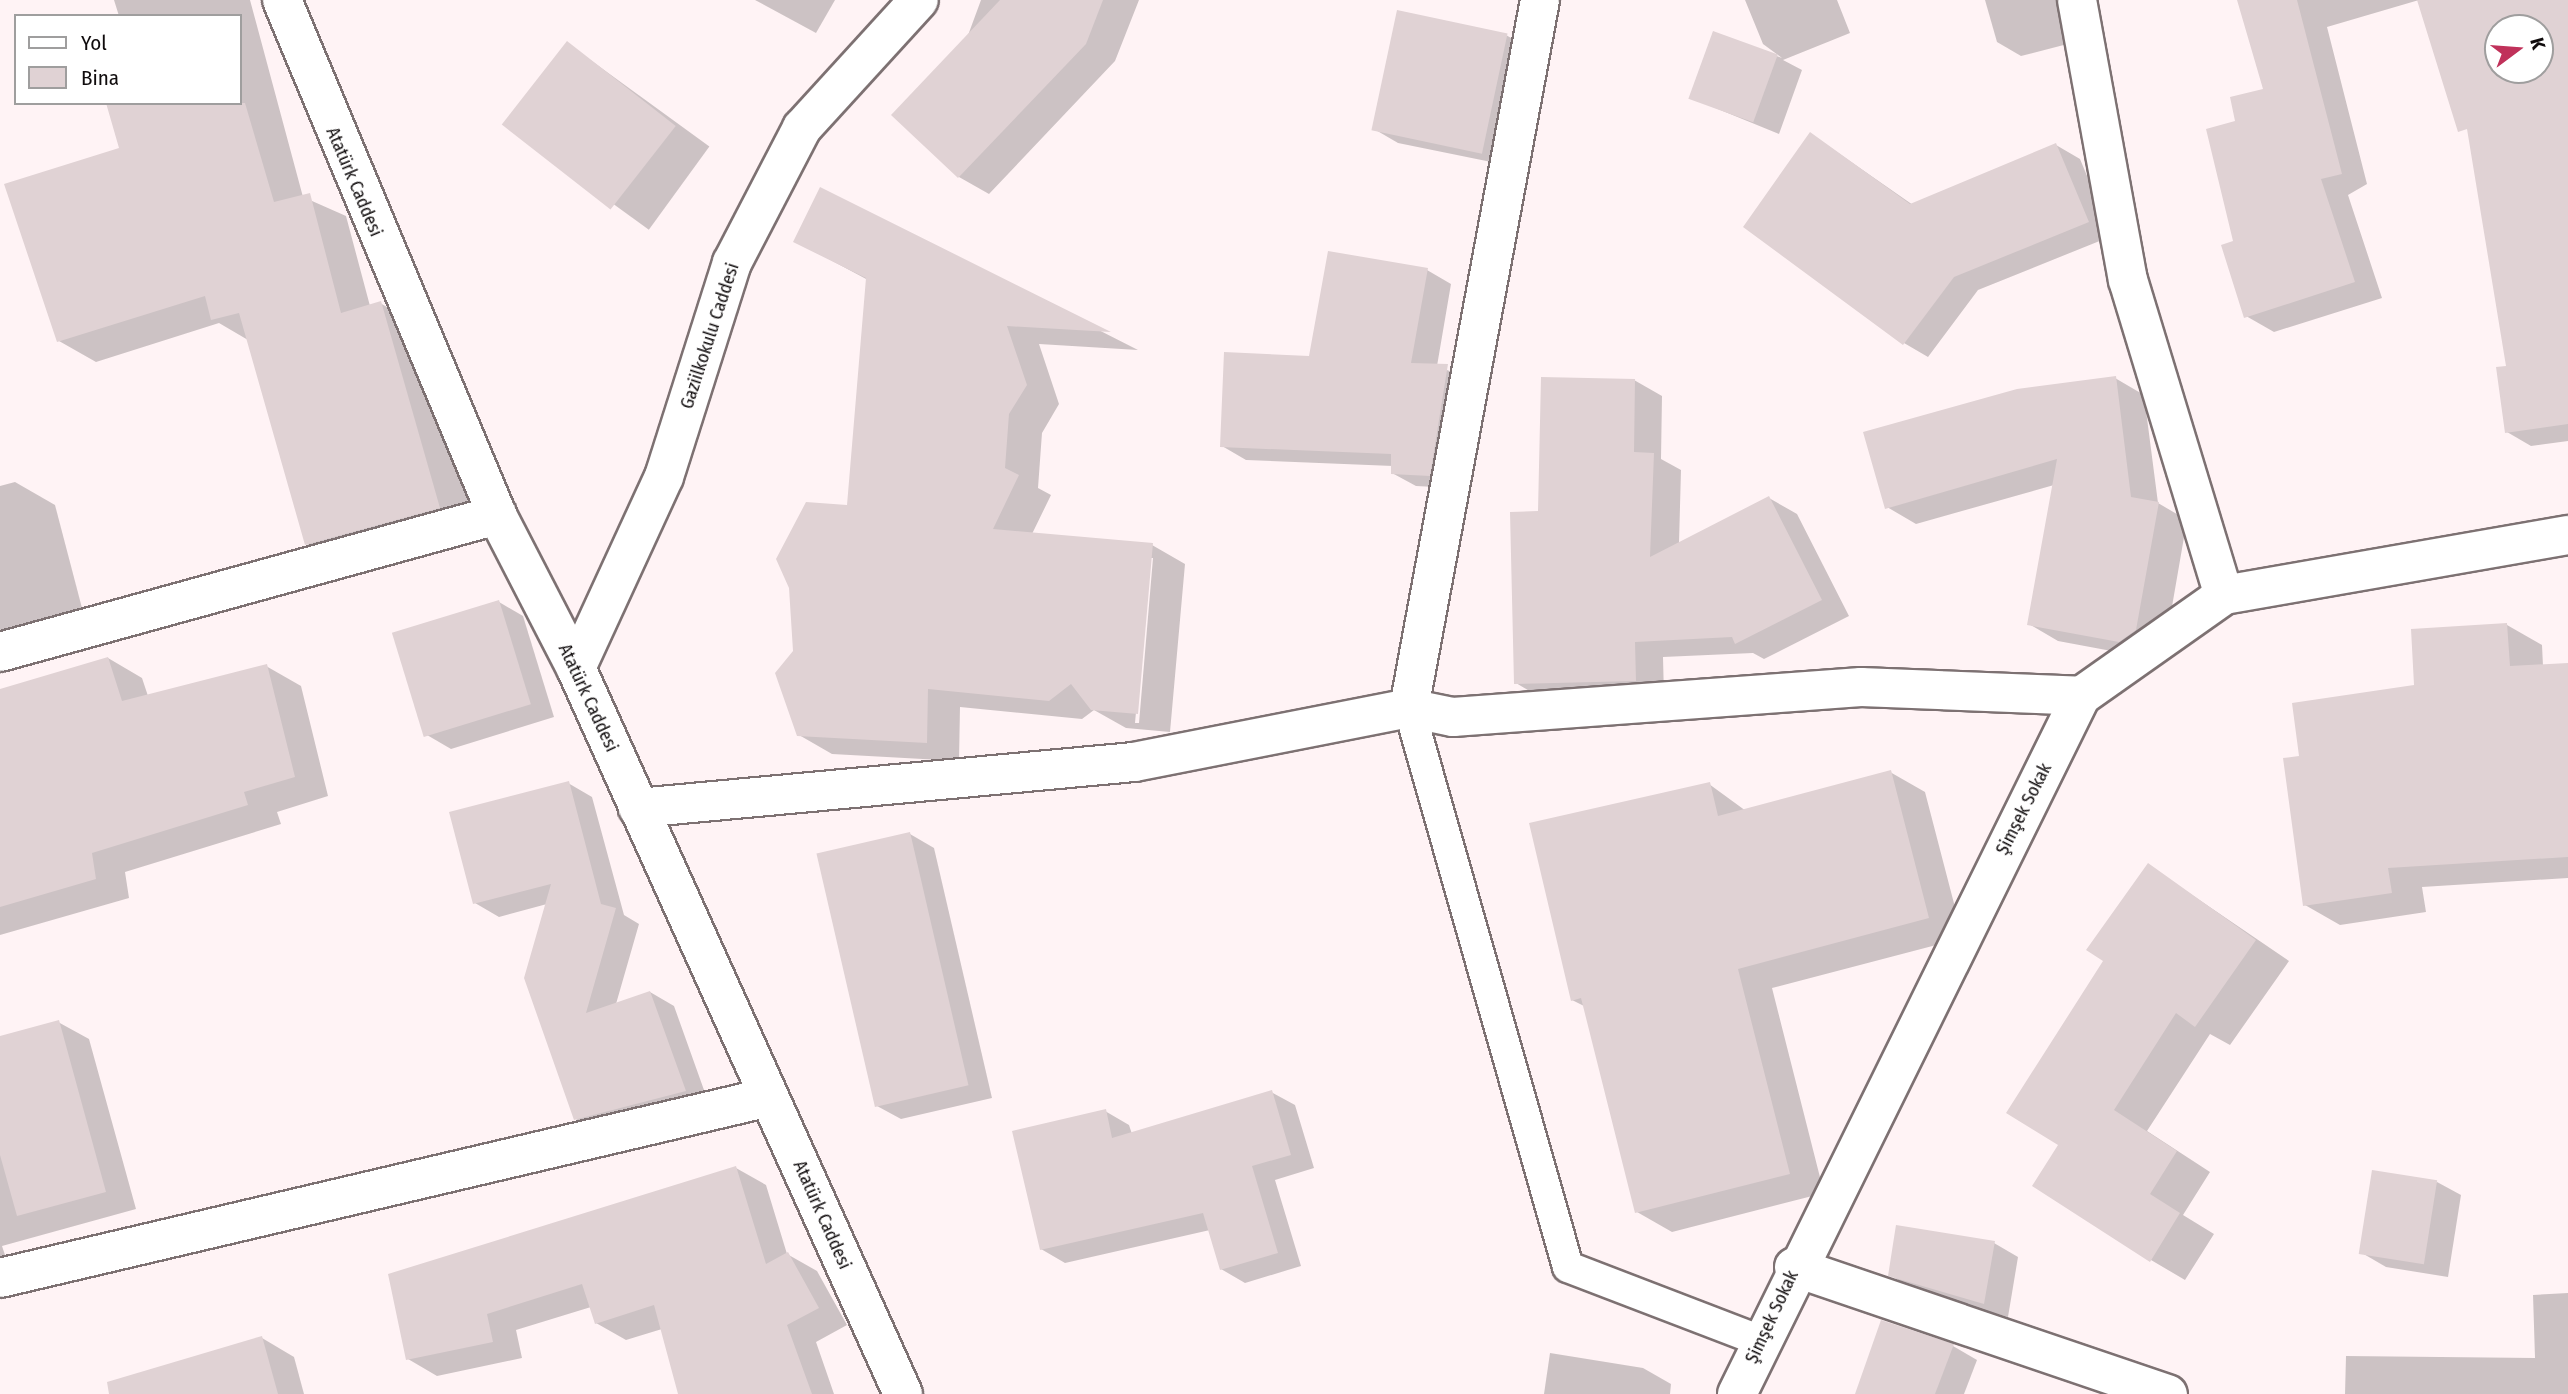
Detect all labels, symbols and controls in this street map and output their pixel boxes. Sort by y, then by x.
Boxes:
legend [14,14,242,105]
north arrow [2484,14,2554,84]
text: Yol [81,30,107,56]
text: K [2525,35,2550,52]
text: Bina [81,65,119,91]
street label: Atatürk Caddesi [321,124,387,240]
street label: Gaziilkokulu Caddesi [676,260,744,412]
street label: Atatürk Caddesi [554,641,622,755]
street label: Şimşek Sokak [1992,759,2056,859]
street label: Atatürk Caddesi [788,1157,856,1273]
street label: Şimşek Sokak [1741,1267,1803,1367]

